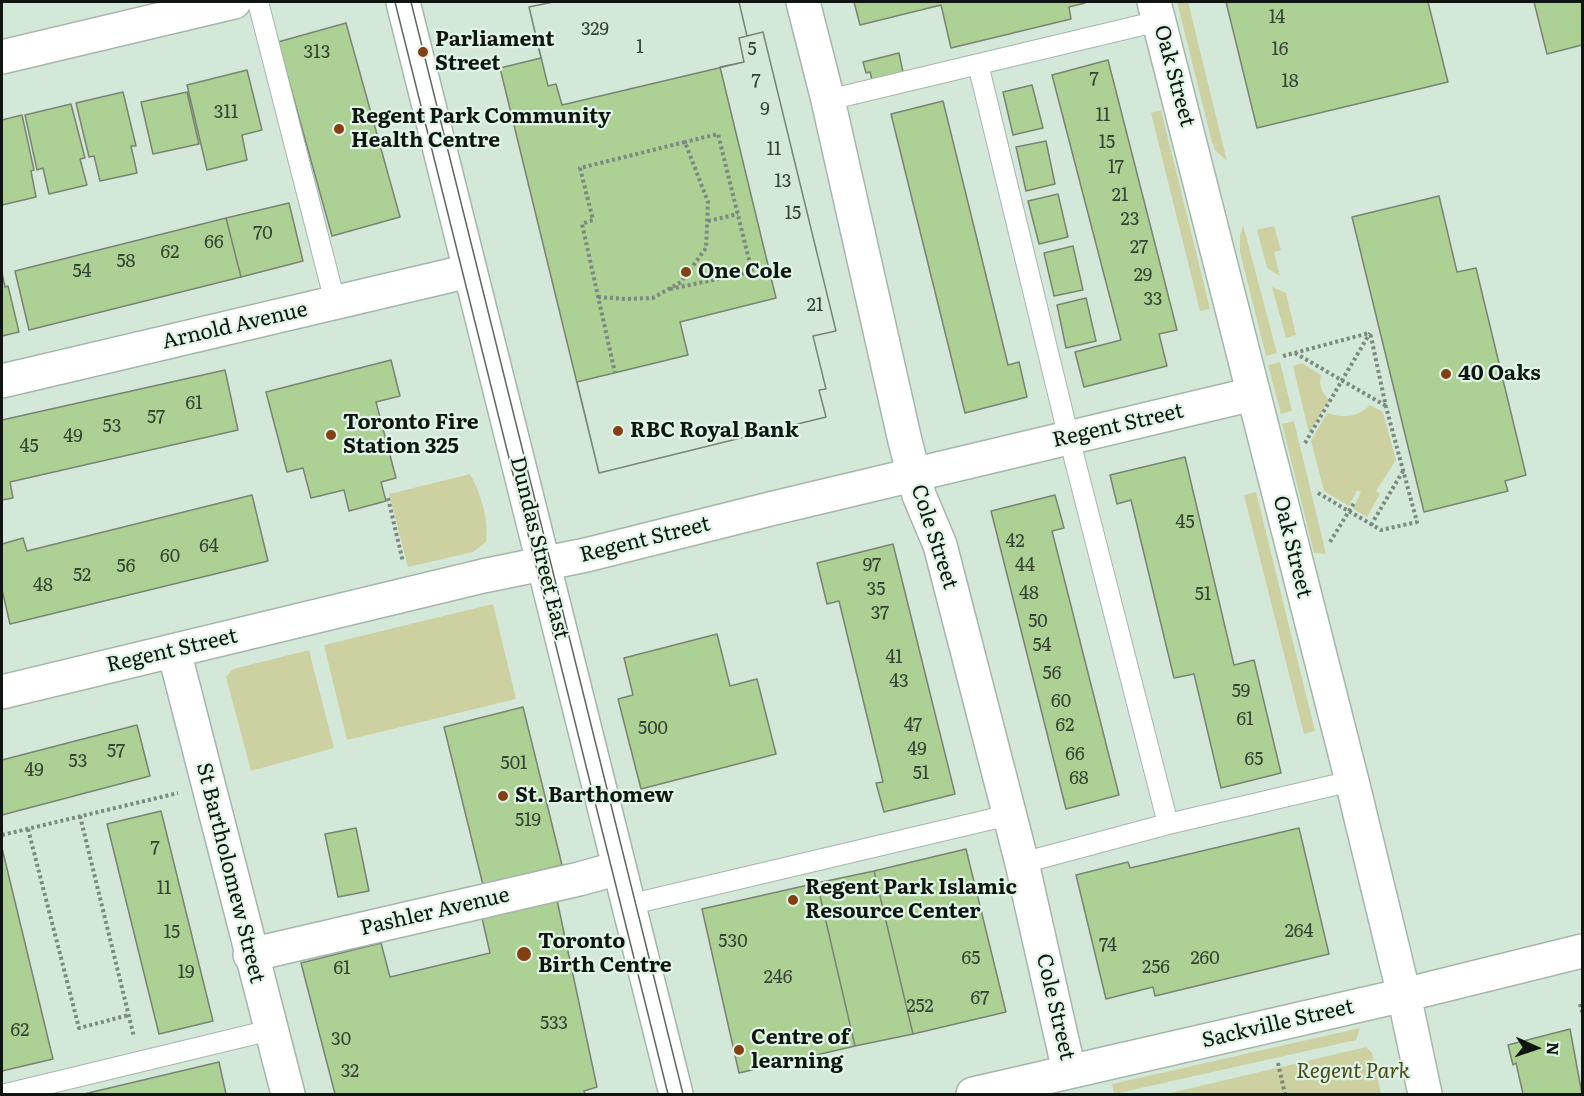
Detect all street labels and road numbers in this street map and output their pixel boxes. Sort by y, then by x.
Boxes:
street label: Oak Street [1148,22,1200,130]
street label: Arnold Avenue [160,297,310,355]
street label: Regent Street [1050,399,1186,453]
street label: Dundas Street East [504,454,574,642]
street label: Cole Street [905,481,963,593]
street label: Oak Street [1267,493,1317,601]
street label: Regent Street [577,512,713,568]
street label: Regent Street [104,624,240,678]
street label: St Bartholomew Street [190,760,270,986]
street label: Pashler Avenue [358,883,512,941]
street label: Cole Street [1030,951,1080,1063]
street label: Sackville Street [1200,994,1356,1054]

